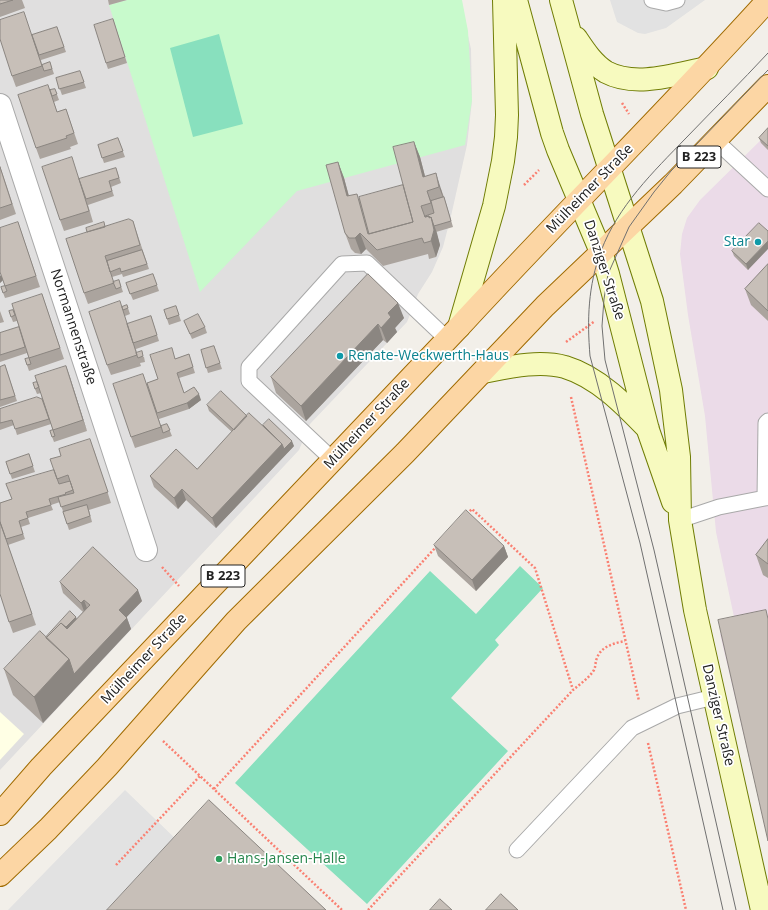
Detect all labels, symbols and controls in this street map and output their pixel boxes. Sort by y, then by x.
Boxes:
street label: Mülheimer Straße [543,141,637,237]
road number: B 223 [677,146,721,168]
street label: Danziger Straße [580,218,628,322]
place label: Star [724,234,750,250]
marker: Star [753,237,763,247]
street label: Normannenstraße [46,267,100,387]
place label: Renate-Weckwerth-Haus [348,348,509,364]
marker: Renate-Weckwerth-Haus [335,351,345,361]
street label: Mülheimer Straße [321,375,413,473]
road number: B 223 [201,565,245,587]
street label: Mülheimer Straße [98,610,190,708]
street label: Danziger Straße [698,662,738,768]
place label: Hans-Jansen-Halle [227,851,346,867]
marker: Hans-Jansen-Halle [214,854,224,864]

